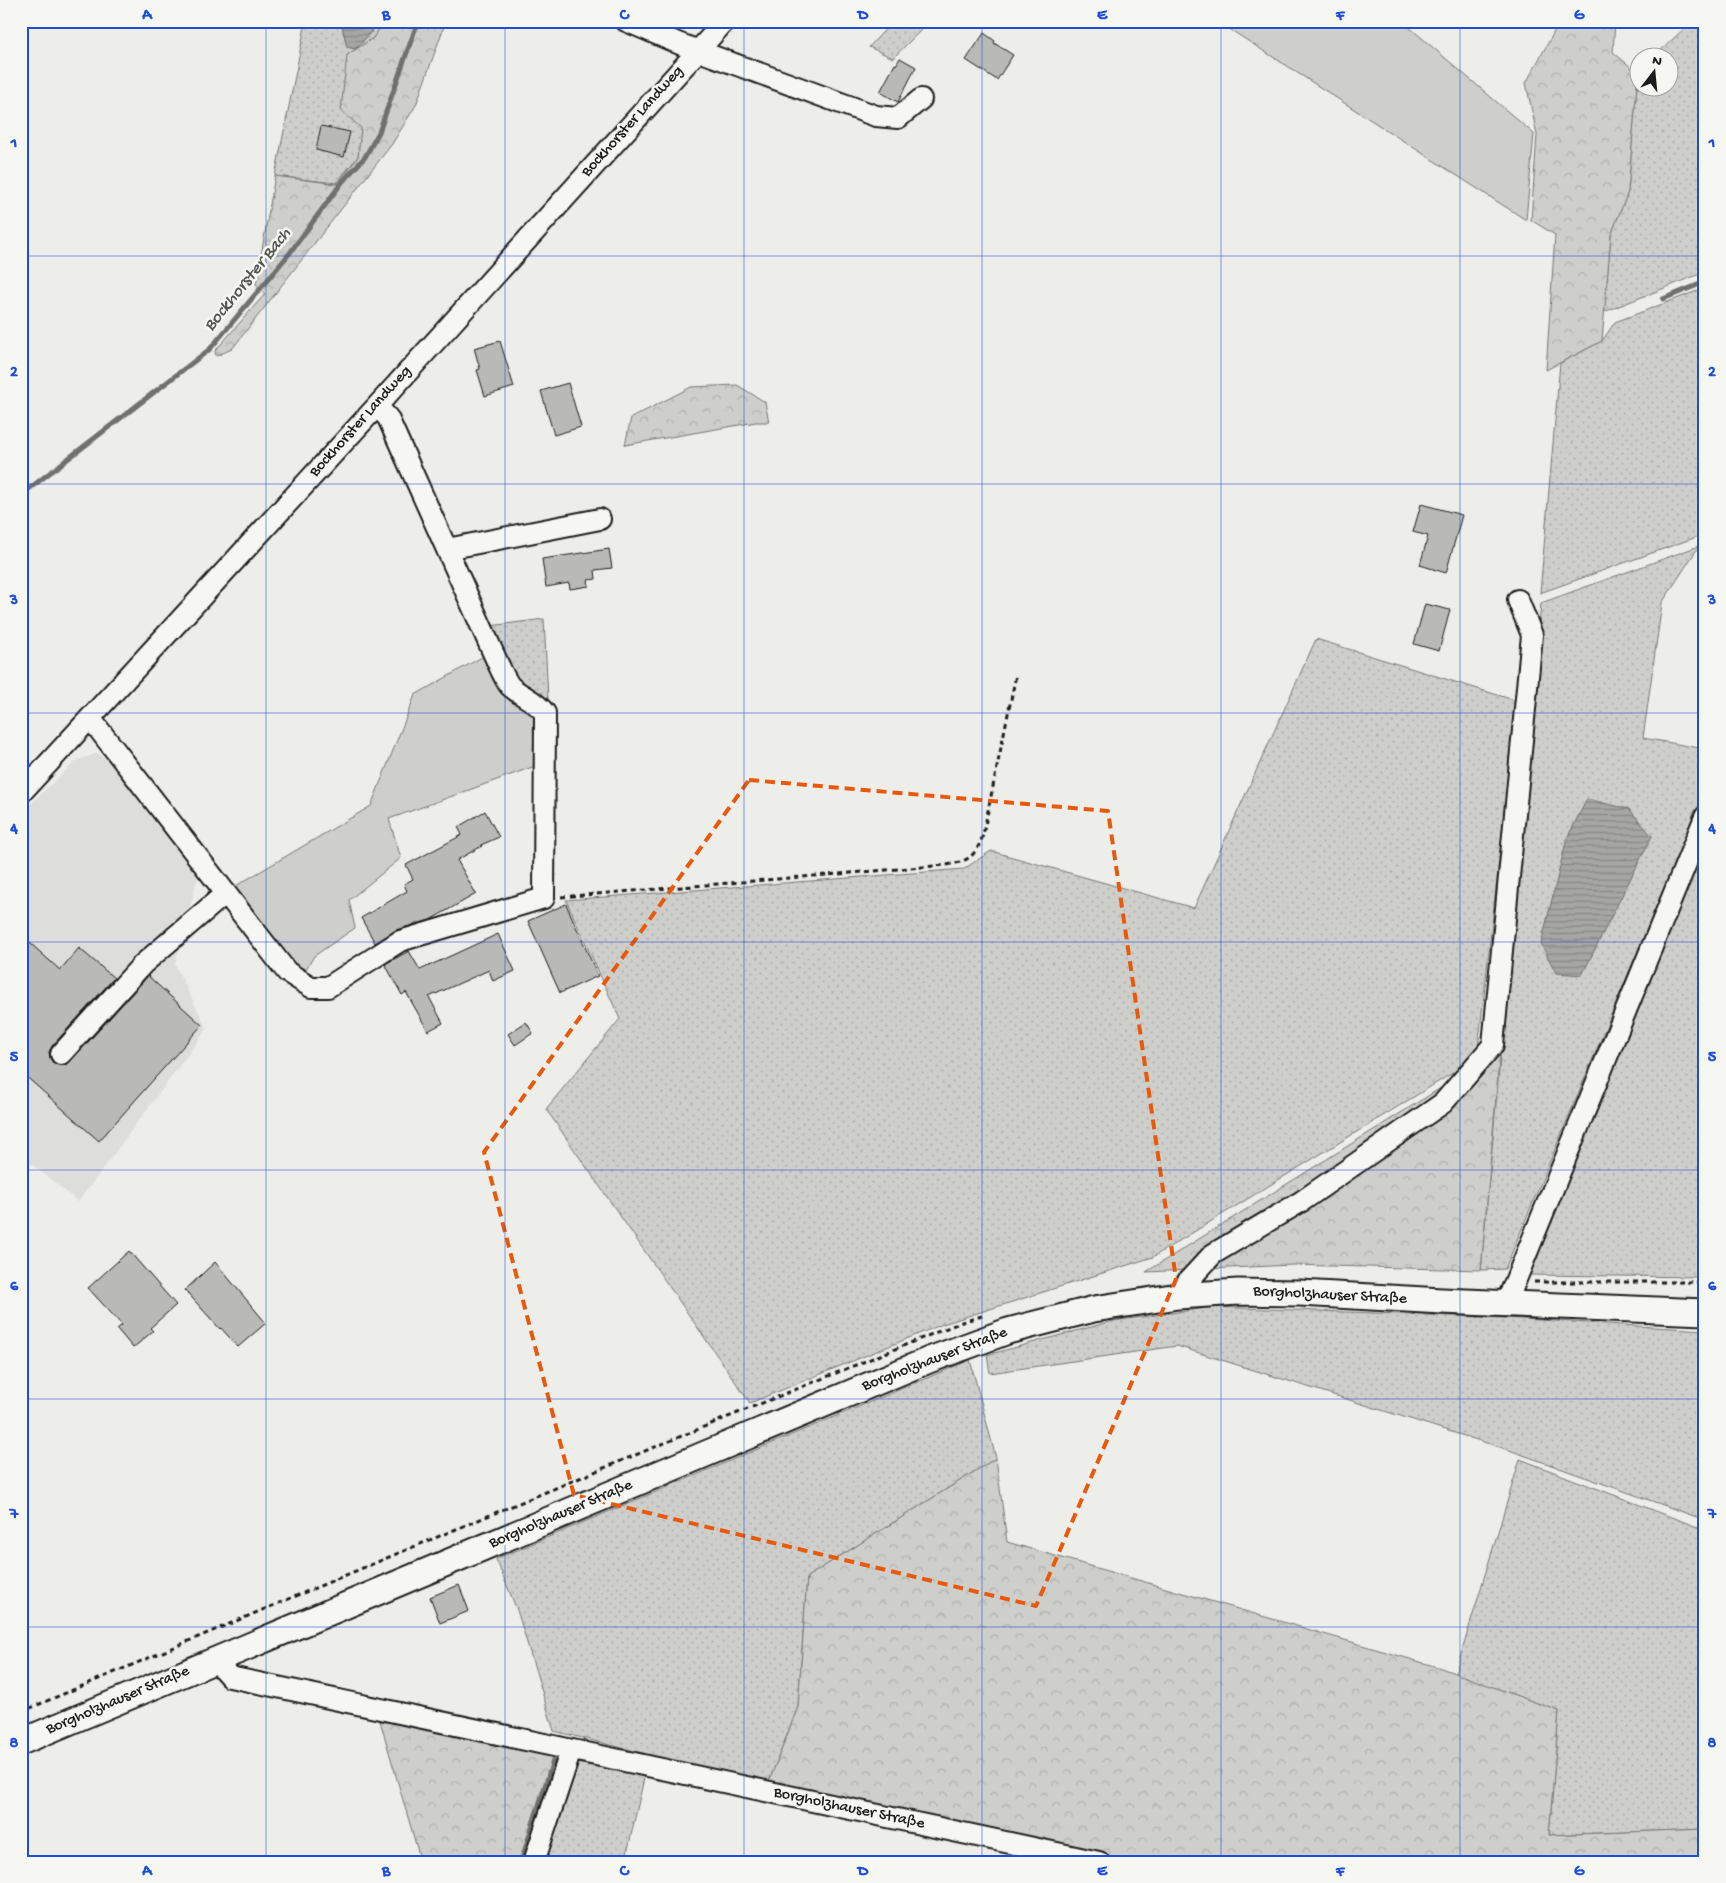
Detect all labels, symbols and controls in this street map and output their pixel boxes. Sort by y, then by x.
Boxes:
text: A [141,7,153,26]
text: B [381,7,391,26]
text: C [619,7,630,26]
text: D [856,7,869,26]
text: E [1097,7,1108,26]
text: F [1335,7,1346,26]
text: G [1574,7,1585,26]
north arrow [1628,48,1678,98]
text: N [1650,52,1664,71]
street label: Bockhorster Landweg [577,62,688,182]
text: 1 [10,135,17,154]
text: 1 [1708,135,1715,154]
water label: Bockhorster Bach [200,224,296,336]
street label: Bockhorster Landweg [305,362,416,482]
text: 2 [10,364,18,383]
text: 2 [1708,364,1716,383]
text: 3 [9,592,18,611]
text: 3 [1707,592,1716,611]
text: 4 [9,821,18,840]
text: 4 [1707,821,1716,840]
text: 5 [10,1049,19,1068]
text: 5 [1708,1049,1717,1068]
text: 6 [10,1278,19,1297]
text: 6 [1708,1278,1717,1297]
street label: Borgholzhauser Straße [1252,1282,1408,1310]
street label: Borgholzhauser Straße [859,1323,1011,1397]
street label: Borgholzhauser Straße [486,1476,636,1554]
text: 7 [9,1506,19,1525]
text: 7 [1707,1506,1717,1525]
street label: Borgholzhauser Straße [43,1662,193,1740]
text: 8 [10,1735,19,1754]
text: 8 [1708,1735,1717,1754]
street label: Borgholzhauser Straße [771,1784,927,1834]
text: A [141,1863,153,1882]
text: B [381,1863,391,1882]
text: C [619,1863,630,1882]
text: D [856,1863,869,1882]
text: E [1097,1863,1108,1882]
text: F [1335,1863,1346,1882]
text: G [1574,1863,1585,1882]

